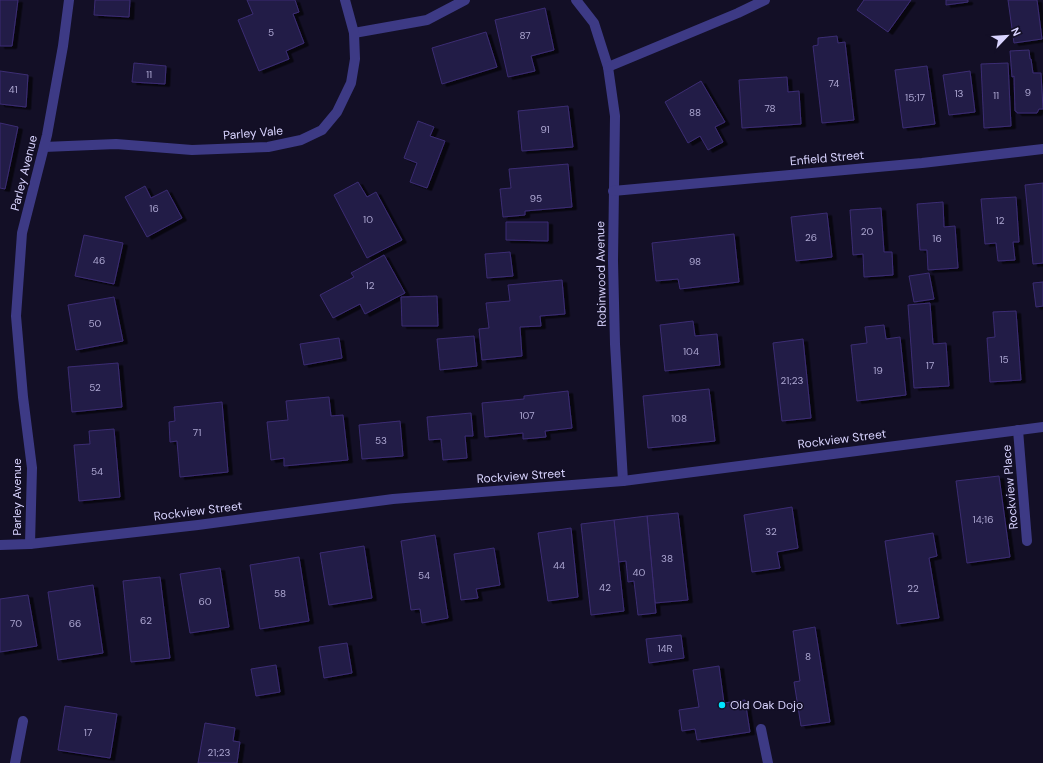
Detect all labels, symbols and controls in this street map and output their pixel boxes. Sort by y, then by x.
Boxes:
north arrow [987,16,1027,56]
text: N [1008,25,1024,38]
house number: 5 [268,26,274,39]
house number: 87 [519,29,531,42]
house number: 11 [146,68,152,81]
house number: 74 [829,77,839,90]
house number: 41 [8,83,18,96]
house number: 9 [1025,86,1031,99]
house number: 13 [954,87,964,100]
house number: 11 [993,89,999,102]
house number: 15;17 [905,91,925,104]
house number: 78 [764,102,776,115]
house number: 88 [689,106,701,119]
street label: Parley Vale [222,122,284,144]
house number: 91 [540,123,550,136]
street label: Parley Avenue [7,133,41,213]
street label: Enfield Street [789,147,865,169]
house number: 95 [530,192,542,205]
house number: 16 [149,202,159,215]
house number: 10 [363,213,373,226]
house number: 12 [996,214,1005,227]
street label: Robinwood Avenue [592,221,610,327]
house number: 20 [861,225,873,238]
house number: 26 [805,231,817,244]
house number: 16 [932,232,942,245]
house number: 46 [93,254,105,267]
house number: 98 [689,255,701,268]
house number: 12 [366,279,375,292]
house number: 50 [89,317,102,330]
house number: 104 [683,345,699,358]
house number: 15 [999,353,1009,366]
house number: 17 [926,359,934,372]
house number: 19 [873,364,883,377]
house number: 21;23 [781,374,803,387]
house number: 52 [89,381,101,394]
house number: 107 [519,409,535,422]
house number: 108 [671,412,687,425]
house number: 71 [193,426,201,439]
street label: Rockview Street [797,426,887,452]
house number: 53 [375,434,387,447]
street label: Rockview Place [998,444,1022,530]
street label: Parley Avenue [9,458,25,536]
house number: 54 [91,465,103,478]
street label: Rockview Street [476,465,566,487]
street label: Rockview Street [153,498,243,524]
house number: 14;16 [973,513,993,526]
house number: 32 [765,525,777,538]
house number: 38 [661,552,673,565]
house number: 44 [553,559,565,572]
house number: 40 [633,566,646,579]
house number: 54 [418,569,430,582]
house number: 42 [599,581,611,594]
house number: 22 [907,582,919,595]
house number: 58 [274,587,286,600]
house number: 60 [198,595,212,608]
house number: 62 [140,614,152,627]
house number: 70 [10,617,22,630]
house number: 66 [69,617,81,630]
house number: 14R [657,642,673,655]
house number: 8 [805,650,811,663]
place label: Old Oak Dojo [730,697,803,713]
marker: Old Oak Dojo [717,700,727,710]
house number: 17 [84,726,92,739]
house number: 21;23 [208,746,230,759]

